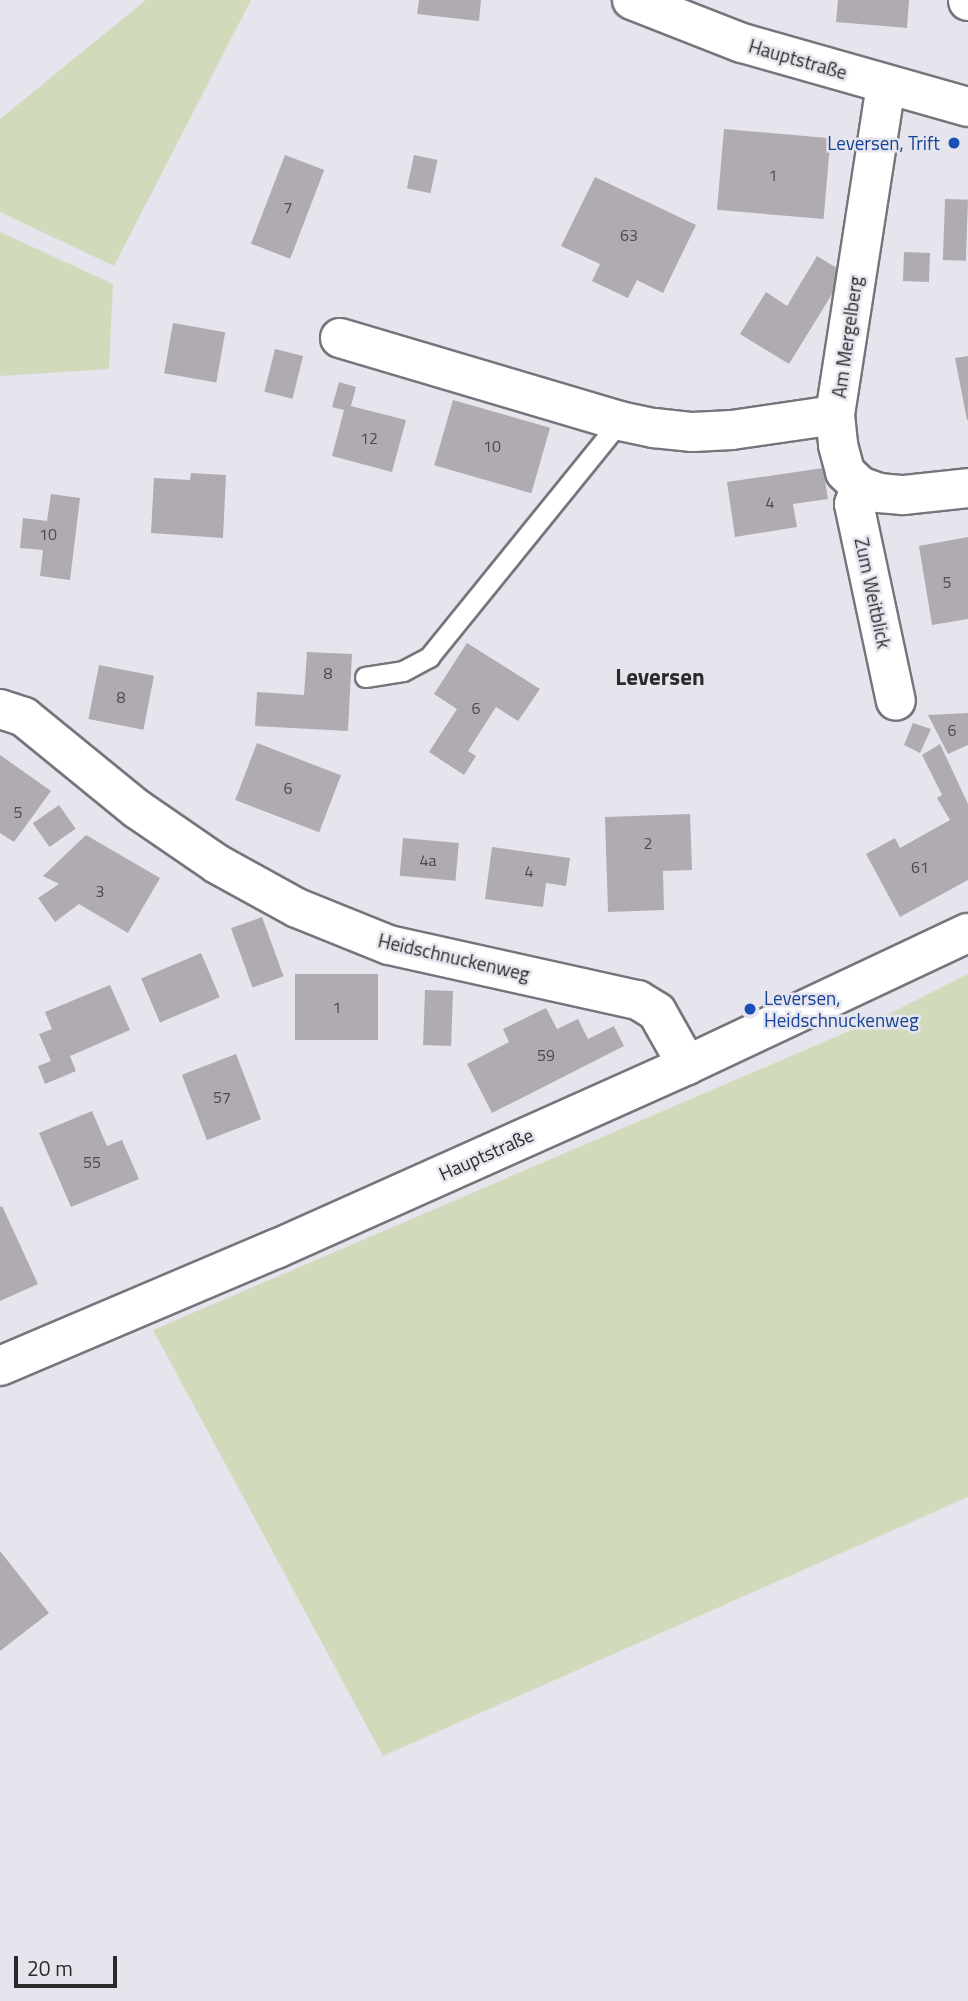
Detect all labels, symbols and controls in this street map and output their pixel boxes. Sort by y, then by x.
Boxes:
street label: Hauptstraße [746,34,850,84]
place label: Leversen, Trift [827,132,940,154]
marker: Leversen, Trift [946,135,962,151]
house number: 1 [769,165,777,185]
house number: 7 [284,197,292,217]
house number: 63 [620,225,638,245]
street label: Am Mergelberg [827,275,867,399]
house number: 12 [360,428,378,448]
house number: 10 [483,436,501,456]
house number: 4 [766,492,774,512]
house number: 10 [39,524,57,544]
street label: Zum Weitblick [850,535,896,651]
house number: 5 [943,572,951,592]
house number: 8 [324,663,332,683]
district label: Leversen [615,663,705,691]
house number: 8 [117,687,125,707]
house number: 6 [472,698,480,718]
house number: 6 [948,720,956,740]
house number: 6 [284,778,292,798]
house number: 5 [14,802,22,822]
house number: 2 [644,833,652,853]
house number: 4a [420,850,436,870]
house number: 61 [911,857,929,877]
house number: 4 [525,861,533,881]
house number: 3 [96,881,104,901]
street label: Heidschnuckenweg [376,928,532,986]
place label: Leversen, Heidschnuckenweg [764,987,919,1031]
house number: 1 [333,997,341,1017]
marker: Leversen, Heidschnuckenweg [742,1001,758,1017]
house number: 59 [537,1045,555,1065]
house number: 57 [213,1087,231,1107]
street label: Hauptstraße [435,1123,537,1185]
house number: 55 [83,1152,101,1172]
scale bar [18,1941,121,1985]
text: 20 m [27,1952,73,1984]

